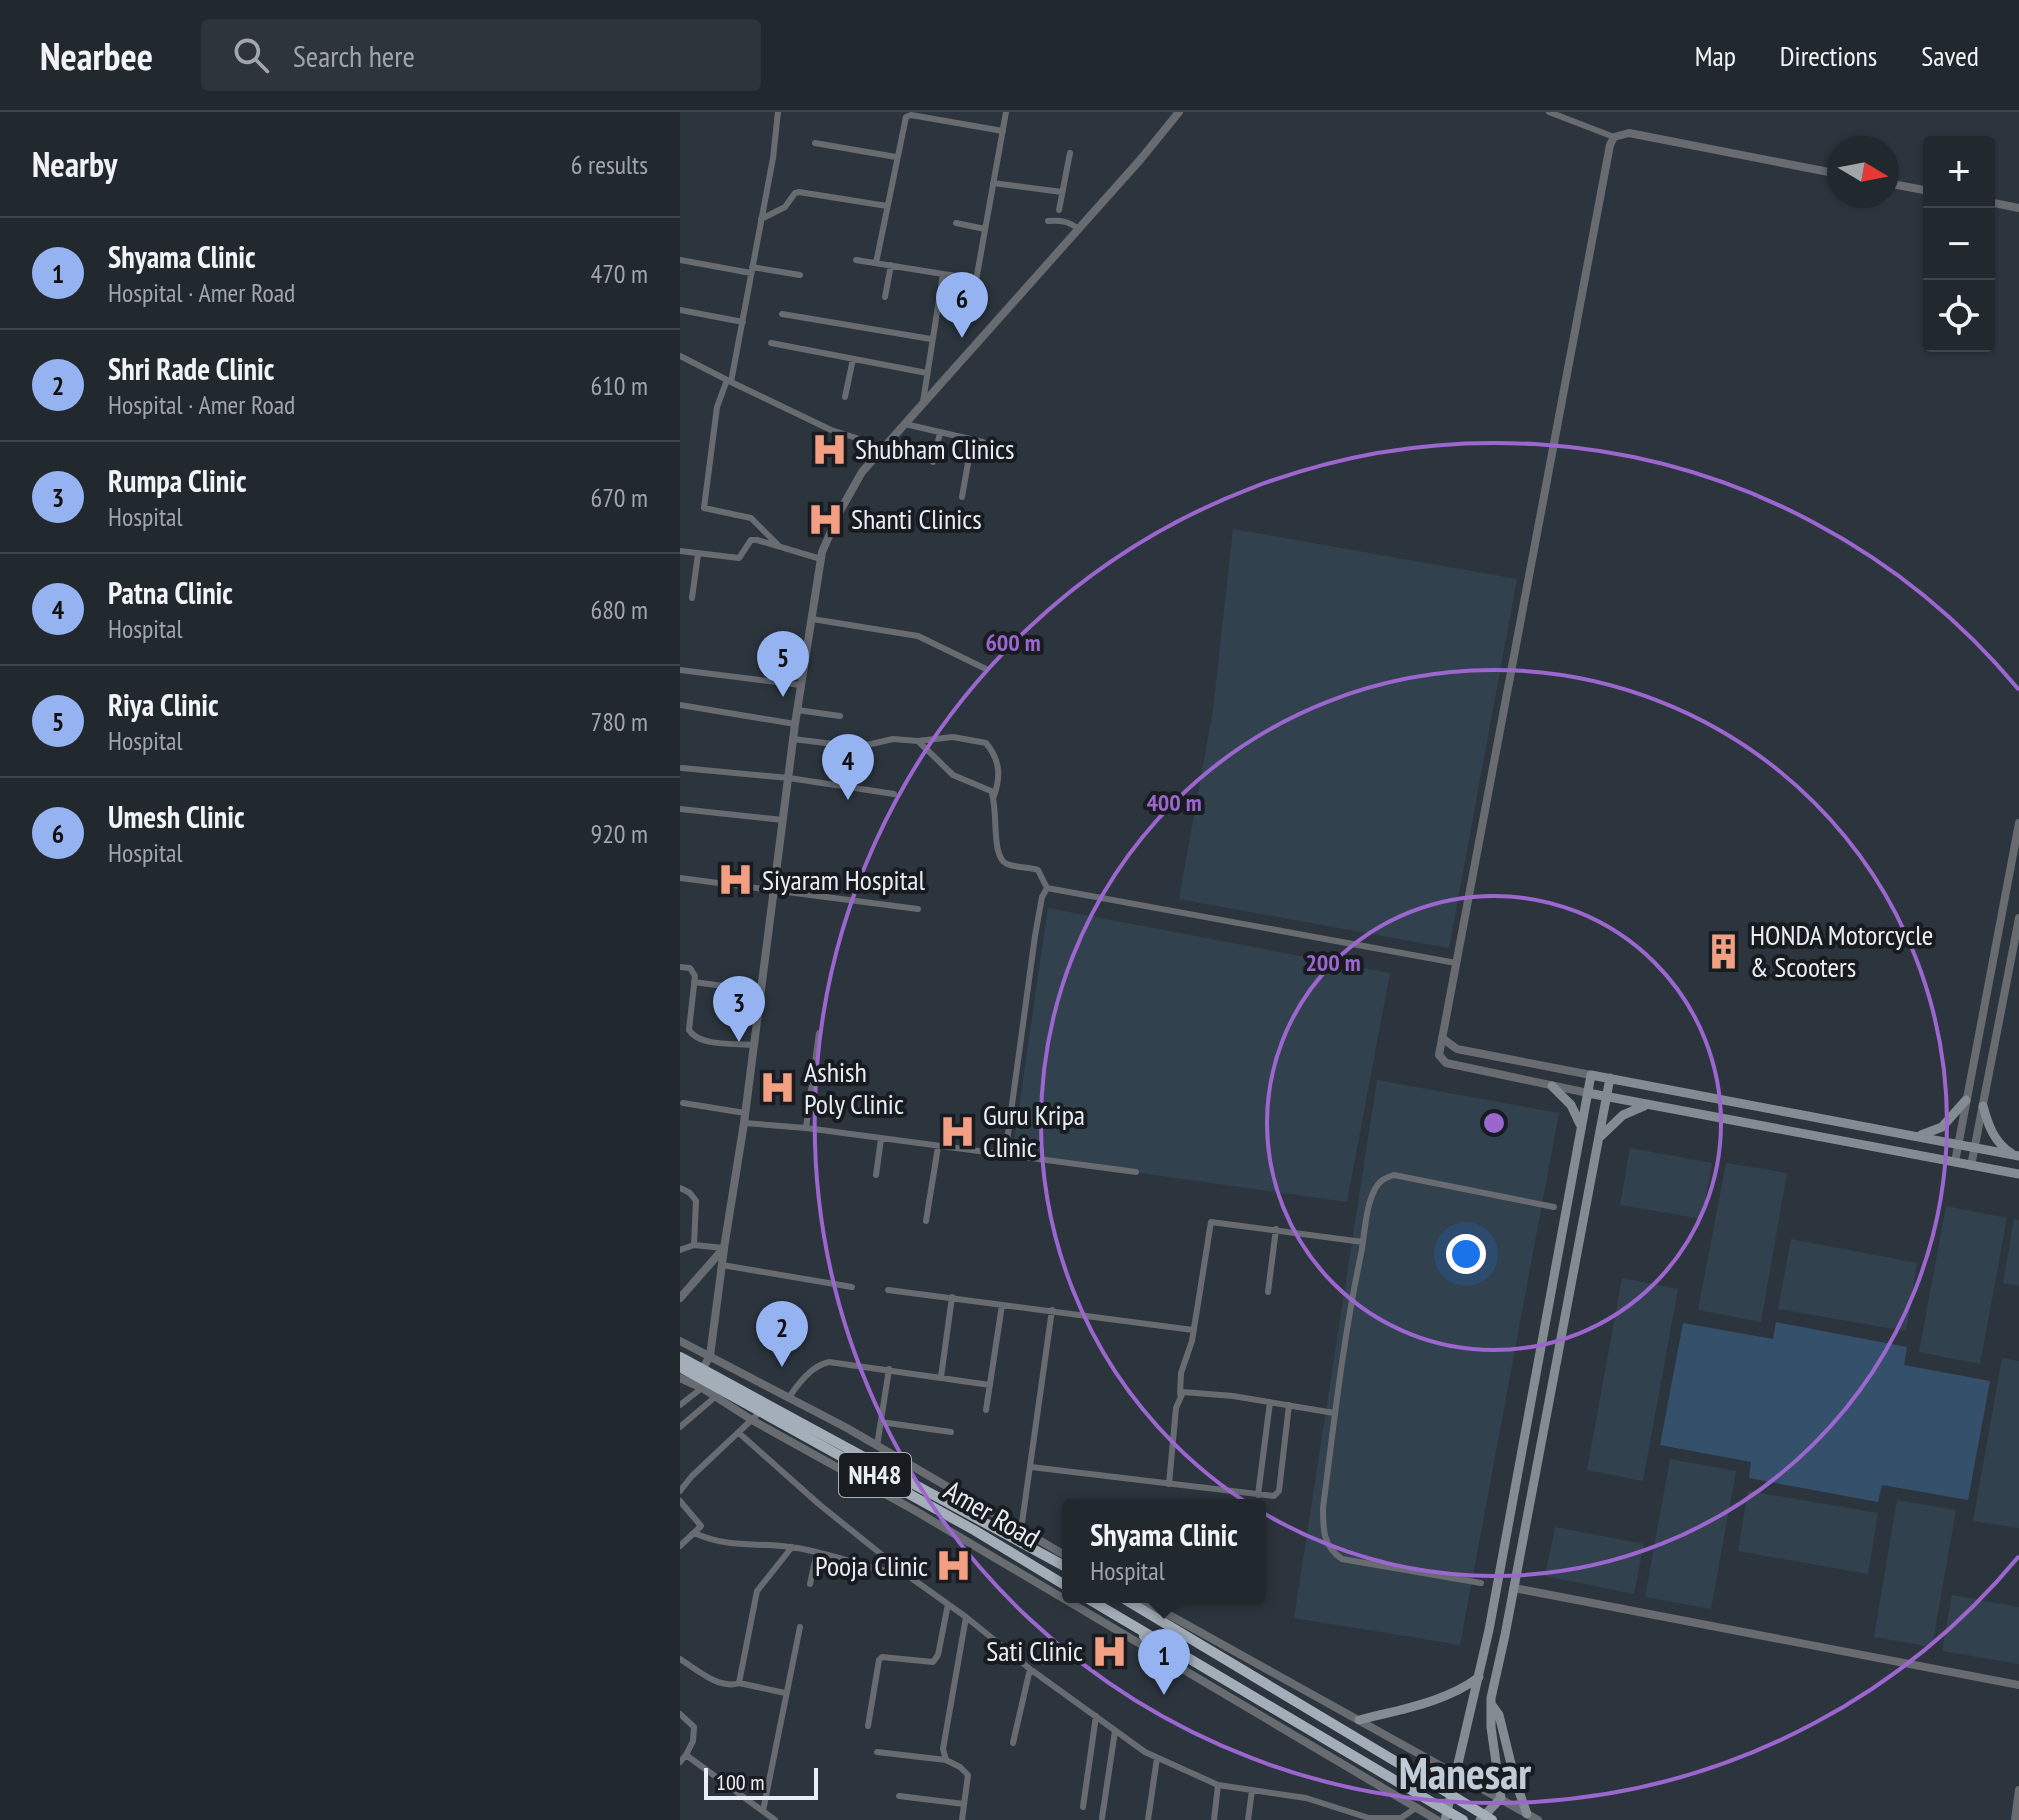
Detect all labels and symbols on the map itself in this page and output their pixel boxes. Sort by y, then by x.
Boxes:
north arrow [1827,136,1899,208]
pin: 6 [936,272,988,338]
hospital icon: Shubham Clinics [810,430,848,468]
place label: Shubham Clinics [855,430,1015,467]
hospital icon: Shanti Clinics [806,500,844,538]
place label: Shanti Clinics [851,500,982,537]
text: 600 m [985,627,1041,658]
pin: 5 [757,631,809,697]
pin: 4 [822,734,874,800]
text: 400 m [1146,787,1202,818]
hospital icon: Siyaram Hospital [717,861,755,899]
place label: Siyaram Hospital [762,861,926,898]
place label: HONDA Motorcycle & Scooters [1750,916,1933,985]
building icon: HONDA Motorcycle & Scooters [1705,932,1743,970]
text: 200 m [1305,947,1361,978]
pin: 3 [713,976,765,1042]
place label: Ashish Poly Clinic [804,1053,904,1122]
hospital icon: Ashish Poly Clinic [759,1069,797,1107]
place label: Guru Kripa Clinic [983,1096,1085,1165]
centre of rings [1480,1109,1508,1137]
hospital icon: Guru Kripa Clinic [938,1112,976,1150]
your location [1446,1234,1486,1274]
pin: 2 [756,1301,808,1367]
road number: NH48 [839,1453,911,1497]
street label: Amer Road [938,1471,1047,1556]
place label: Pooja Clinic [815,1547,928,1584]
hospital icon: Pooja Clinic [935,1547,973,1585]
pin: 1 [1138,1629,1190,1695]
place label: Sati Clinic [986,1632,1083,1669]
hospital icon: Sati Clinic [1090,1632,1128,1670]
district label: Manesar [1399,1744,1531,1801]
scale bar [704,1764,818,1800]

